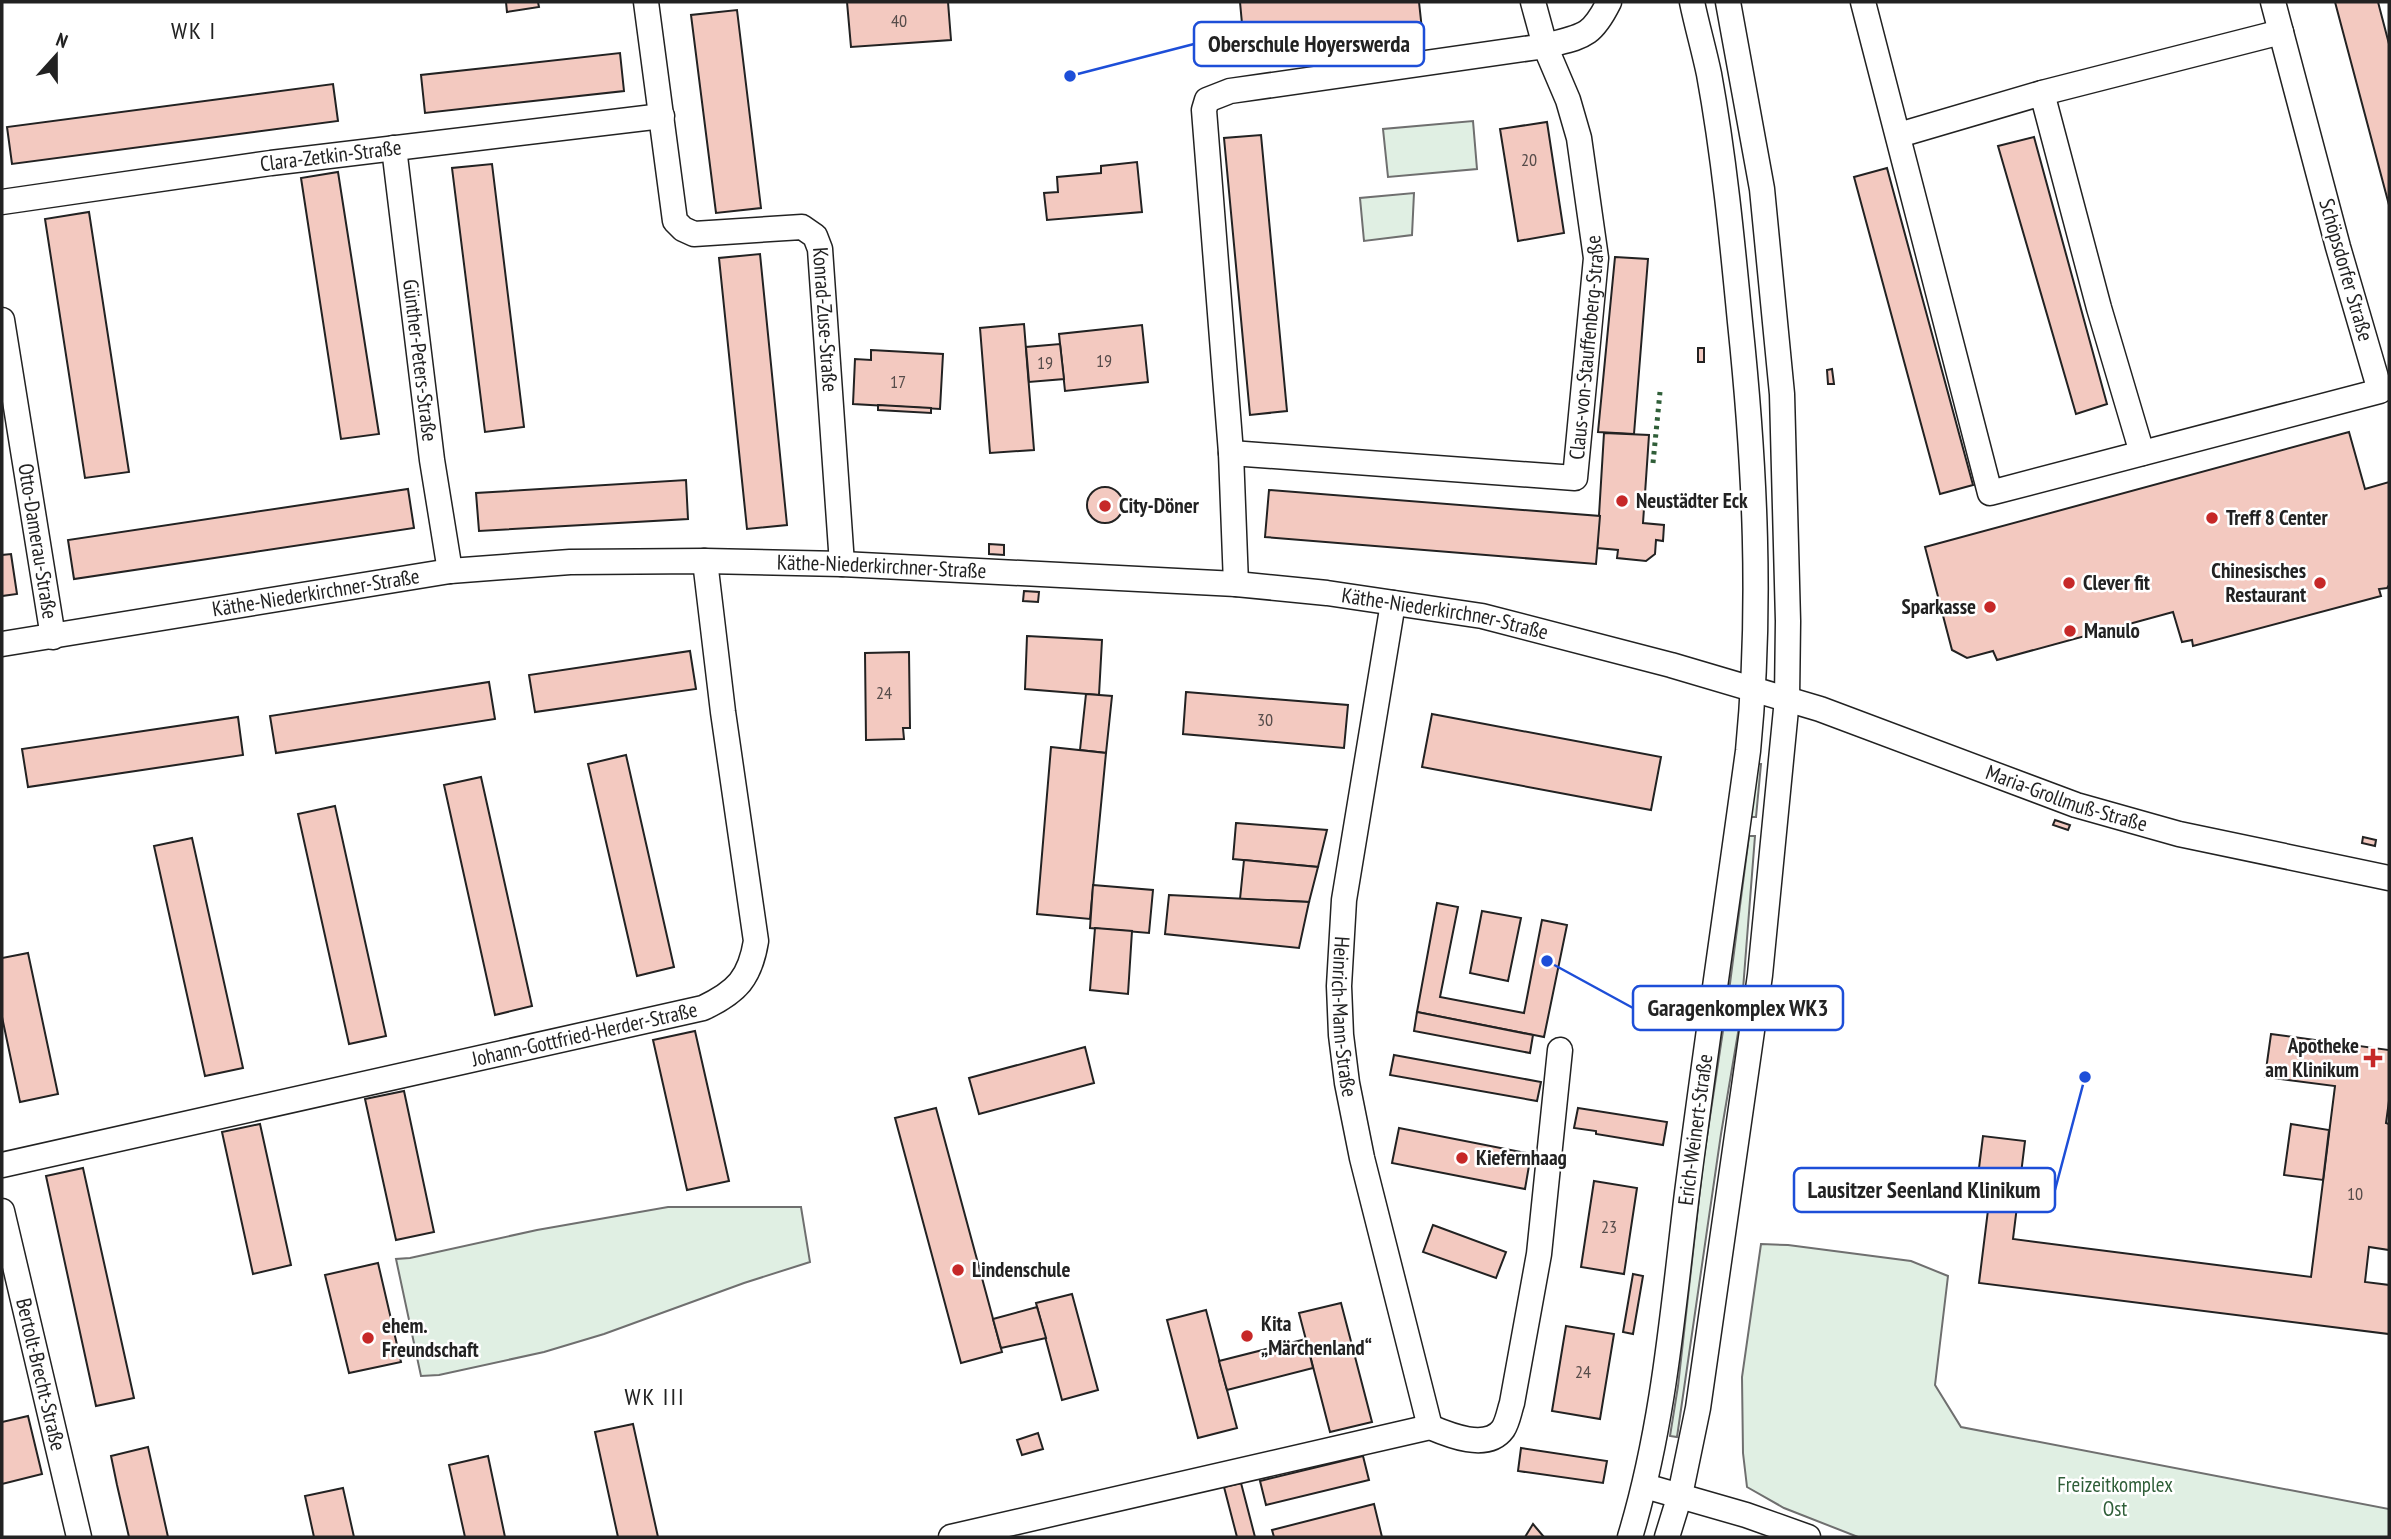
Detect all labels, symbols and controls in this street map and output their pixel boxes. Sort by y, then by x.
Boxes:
house number: 40 [891,9,907,32]
district label: WK I [171,15,217,46]
north arrow [21,21,91,91]
callout: Oberschule Hoyerswerda [1194,22,1424,66]
text: N [53,27,71,53]
text: Oberschule Hoyerswerda [1208,29,1410,58]
street label: Clara-Zetkin-Straße [258,133,403,177]
house number: 20 [1521,148,1537,171]
street label: Schöpsdorfer Straße [2313,196,2380,344]
street label: Claus-von-Stauffenberg-Straße [1563,234,1609,461]
street label: Konrad-Zuse-Straße [807,246,844,393]
street label: Günther-Peters-Straße [397,278,444,443]
house number: 19 [1096,349,1112,372]
house number: 19 [1037,351,1053,374]
house number: 17 [890,370,906,393]
street label: Otto-Damerau-Straße [12,461,64,621]
place label: Neustädter Eck [1636,487,1748,514]
place label: City-Döner [1119,492,1200,519]
marker: Neustädter Eck [1614,493,1630,509]
marker: City-Döner [1097,498,1113,514]
place label: Treff 8 Center [2226,504,2328,531]
marker: Treff 8 Center [2204,510,2220,526]
street label: Käthe-Niederkirchner-Straße [777,549,987,584]
place label: Chinesisches Restaurant [2211,557,2306,608]
street label: Käthe-Niederkirchner-Straße [210,562,421,623]
place label: Clever fit [2083,569,2150,596]
marker: Clever fit [2061,575,2077,591]
marker: Chinesisches Restaurant [2312,575,2328,591]
street label: Käthe-Niederkirchner-Straße [1340,581,1551,646]
place label: Sparkasse [1902,593,1976,620]
marker: Sparkasse [1982,599,1998,615]
place label: Manulo [2084,617,2140,644]
marker: Manulo [2062,623,2078,639]
house number: 24 [876,681,892,704]
house number: 30 [1257,708,1273,731]
street label: Maria-Grollmuß-Straße [1982,758,2150,837]
street label: Heinrich-Mann-Straße [1326,936,1363,1099]
callout: Garagenkomplex WK3 [1633,986,1843,1030]
text: Garagenkomplex WK3 [1648,993,1828,1022]
street label: Johann-Gottfried-Herder-Straße [468,996,700,1073]
place label: Apotheke am Klinikum [2265,1032,2359,1083]
marker: Apotheke am Klinikum [2365,1050,2381,1066]
street label: Erich-Weinert-Straße [1672,1052,1718,1207]
place label: Kiefernhaag [1476,1144,1567,1171]
marker: Kiefernhaag [1454,1150,1470,1166]
callout: Lausitzer Seenland Klinikum [1794,1168,2055,1212]
text: Lausitzer Seenland Klinikum [1807,1175,2041,1204]
house number: 10 [2347,1182,2363,1205]
house number: 23 [1601,1215,1617,1238]
place label: Lindenschule [972,1256,1070,1283]
marker: Lindenschule [950,1262,966,1278]
street label: Bertolt-Brecht-Straße [10,1295,72,1453]
place label: Kita „Märchenland“ [1261,1310,1372,1361]
place label: ehem. Freundschaft [382,1312,479,1363]
marker: Kita „Märchenland“ [1239,1328,1255,1344]
marker: ehem. Freundschaft [360,1330,376,1346]
house number: 24 [1575,1360,1591,1383]
district label: WK III [624,1381,686,1412]
park label: Freizeitkomplex Ost [2057,1471,2173,1522]

